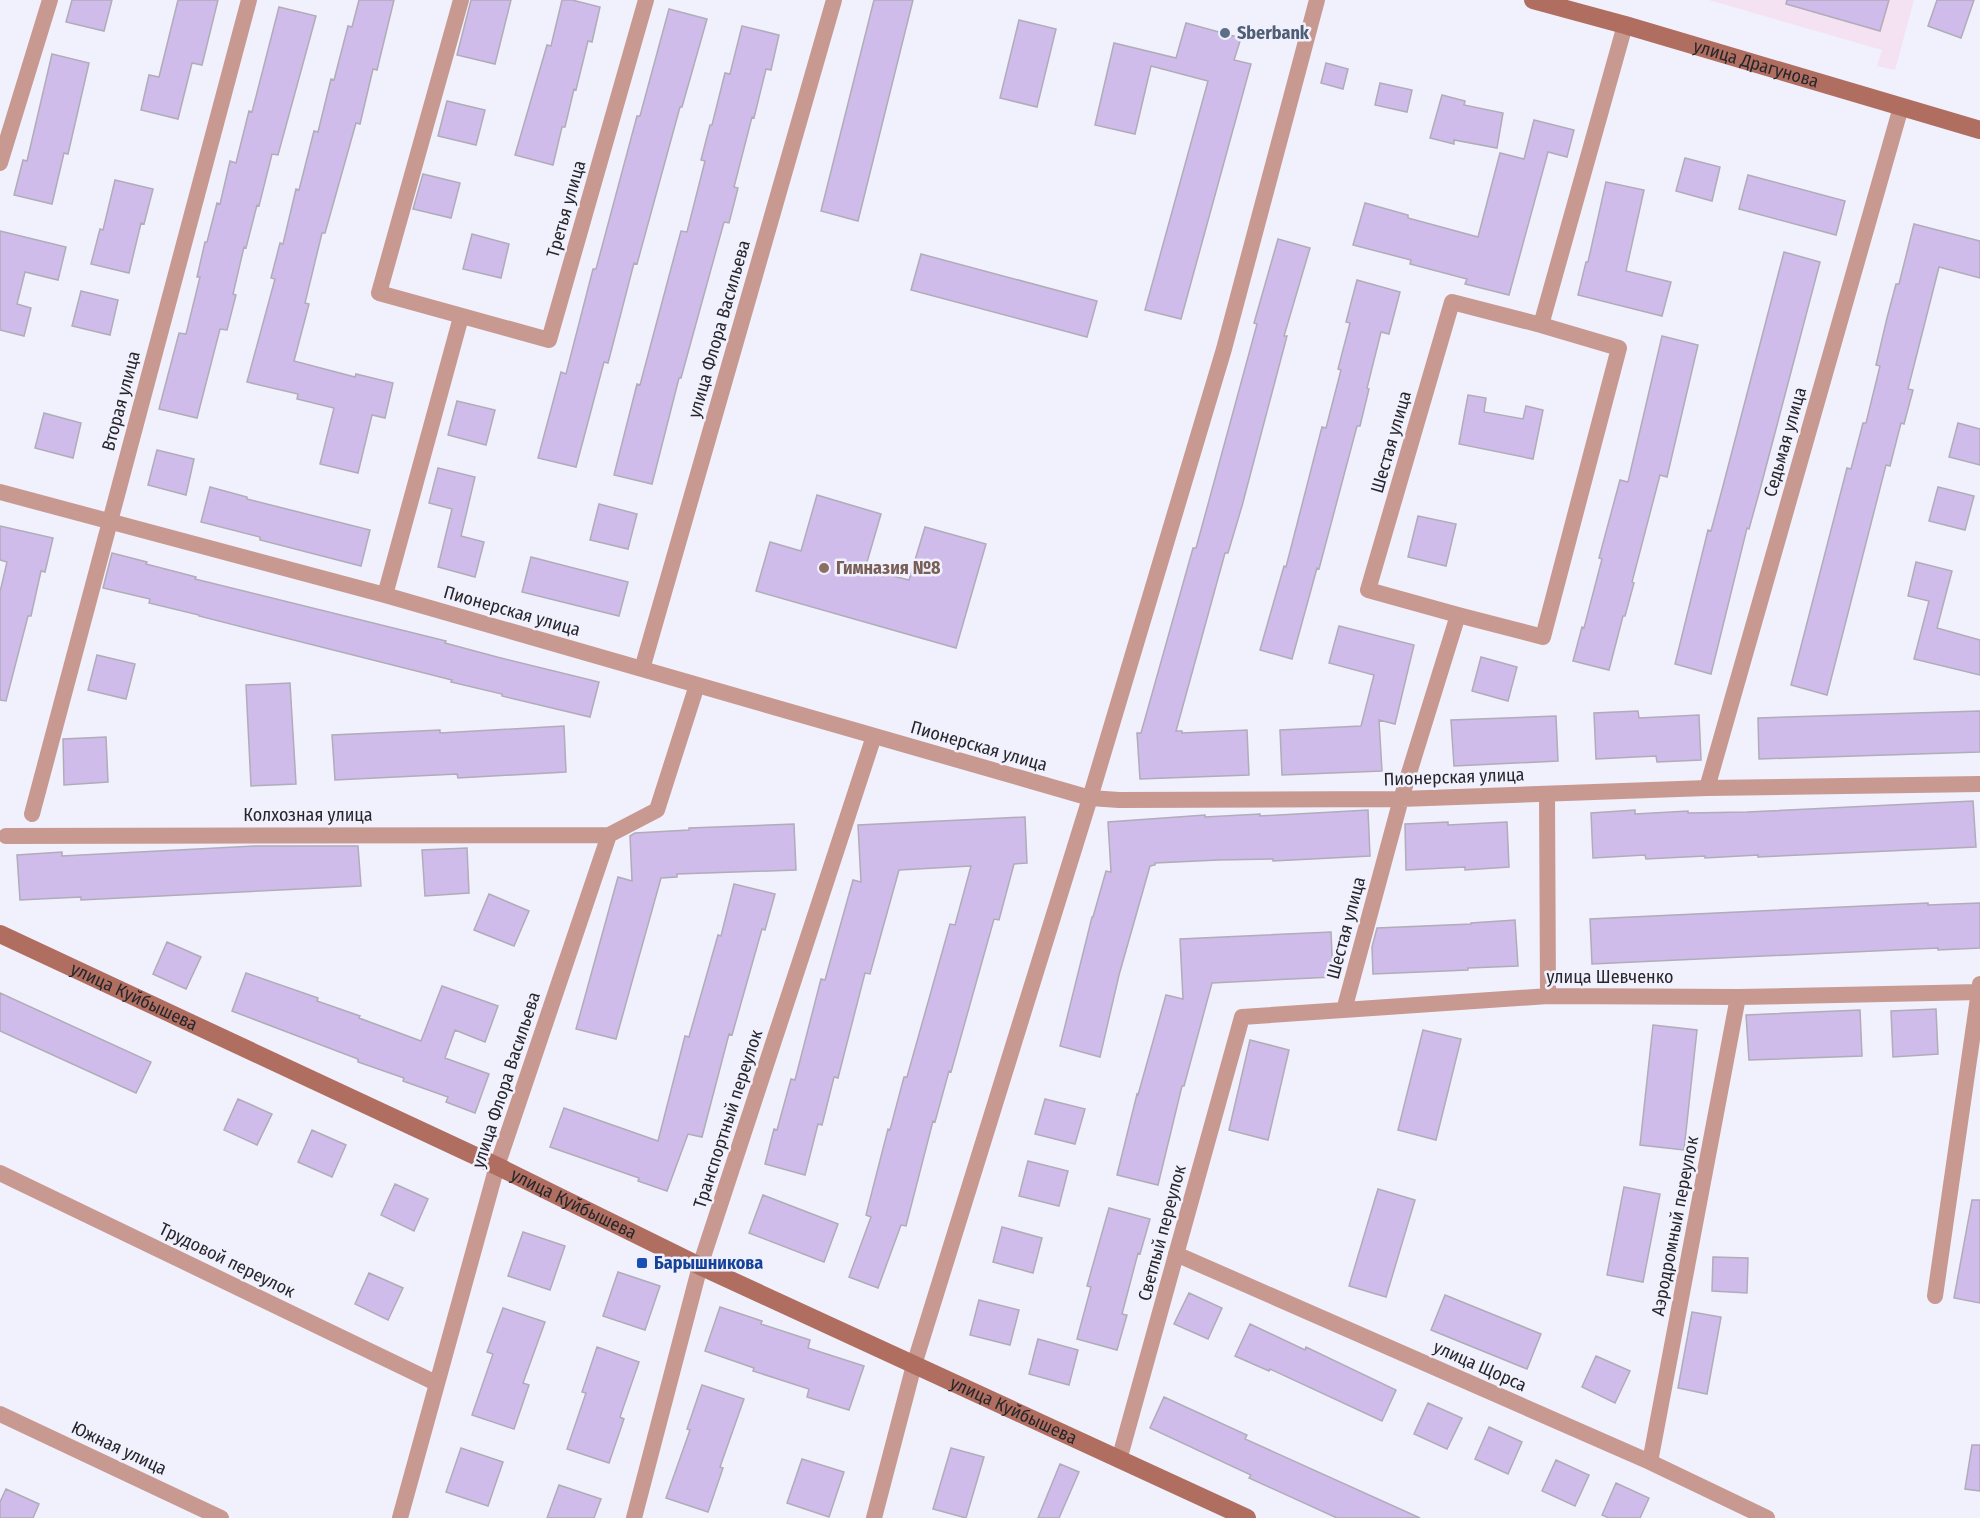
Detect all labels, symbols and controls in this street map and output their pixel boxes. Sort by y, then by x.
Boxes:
place label: Sberbank [1237,22,1310,44]
marker: Sberbank [1218,26,1232,40]
street label: улица Драгунова [1691,35,1821,93]
street label: Третья улица [542,158,590,260]
street label: улица Флора Васильева [683,237,755,420]
street label: Вторая улица [97,349,145,453]
street label: Седьмая улица [1759,385,1811,499]
street label: Шестая улица [1366,388,1416,496]
place label: Гимназия №8 [836,557,941,579]
marker: Гимназия №8 [817,561,831,575]
street label: Пионерская улица [441,581,583,641]
street label: Пионерская улица [908,716,1050,776]
street label: Пионерская улица [1383,764,1525,790]
street label: Колхозная улица [243,804,373,826]
street label: Шестая улица [1322,874,1370,982]
street label: улица Куйбышева [67,958,201,1036]
street label: улица Шевченко [1547,966,1673,988]
street label: улица Флора Васильева [467,989,545,1171]
street label: Транспортный переулок [689,1026,767,1211]
street label: Аэродромный переулок [1647,1134,1703,1318]
street label: Светлый переулок [1133,1162,1191,1303]
street label: улица Куйбышева [507,1164,640,1244]
street label: Трудовой переулок [156,1218,299,1303]
place label: Барышникова [654,1252,763,1274]
marker: Барышникова [635,1256,649,1270]
street label: улица Щорса [1430,1336,1530,1396]
street label: улица Куйбышева [947,1372,1081,1449]
street label: Южная улица [68,1416,170,1480]

